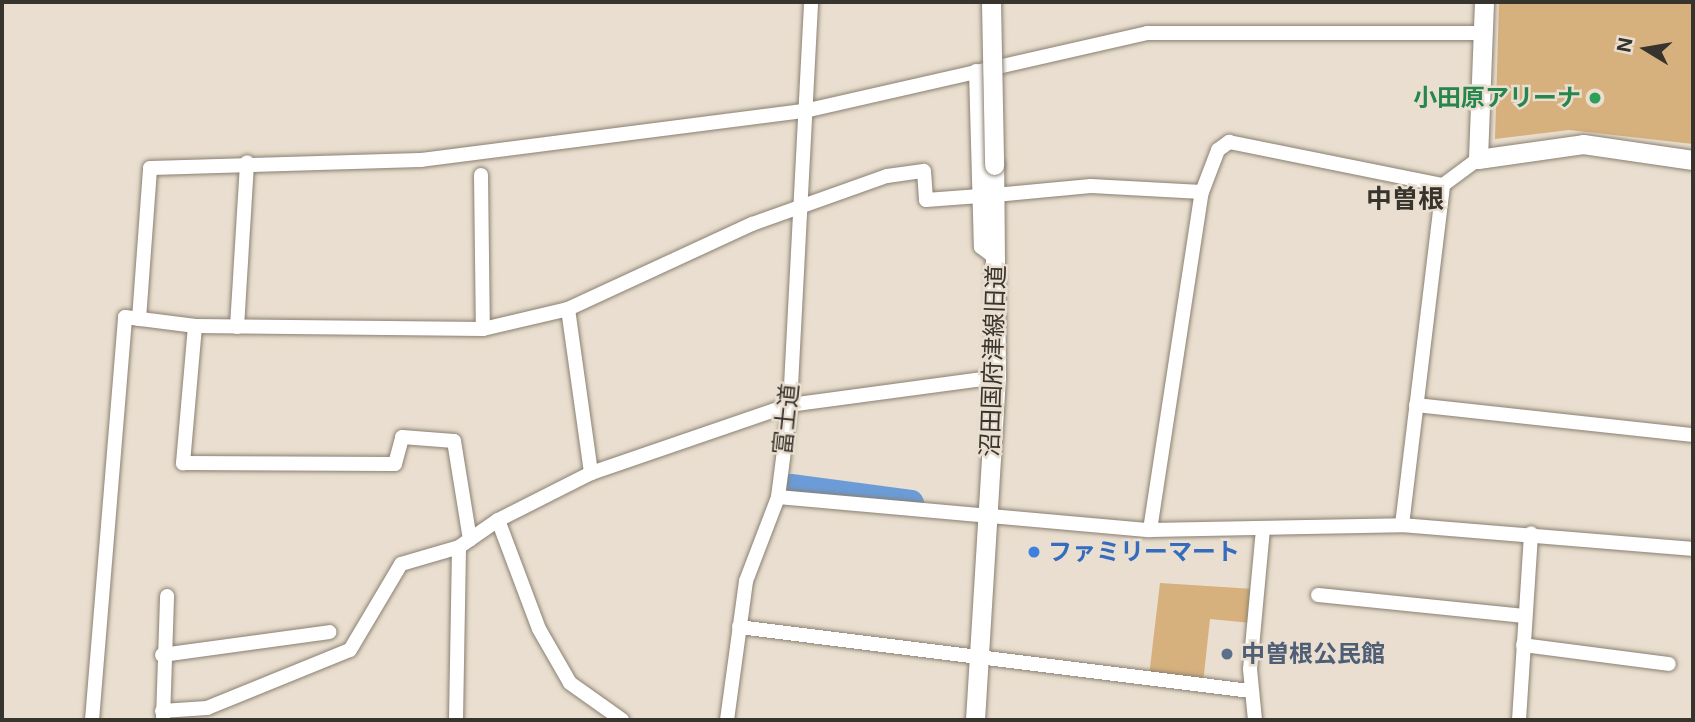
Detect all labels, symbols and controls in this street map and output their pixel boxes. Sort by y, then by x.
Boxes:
north arrow [1611,14,1681,84]
text: N [1612,36,1638,54]
place label: 小田原アリーナ [1413,84,1581,112]
marker: 小田原アリーナ [1587,90,1603,106]
district label: 中曽根 [1366,183,1444,215]
street label: 沼田国府津線旧道 [975,265,1011,457]
street label: 富士道 [768,382,804,456]
place label: ファミリーマート [1048,538,1240,566]
marker: ファミリーマート [1026,544,1042,560]
place label: 中曽根公民館 [1241,640,1385,668]
marker: 中曽根公民館 [1219,646,1235,662]

